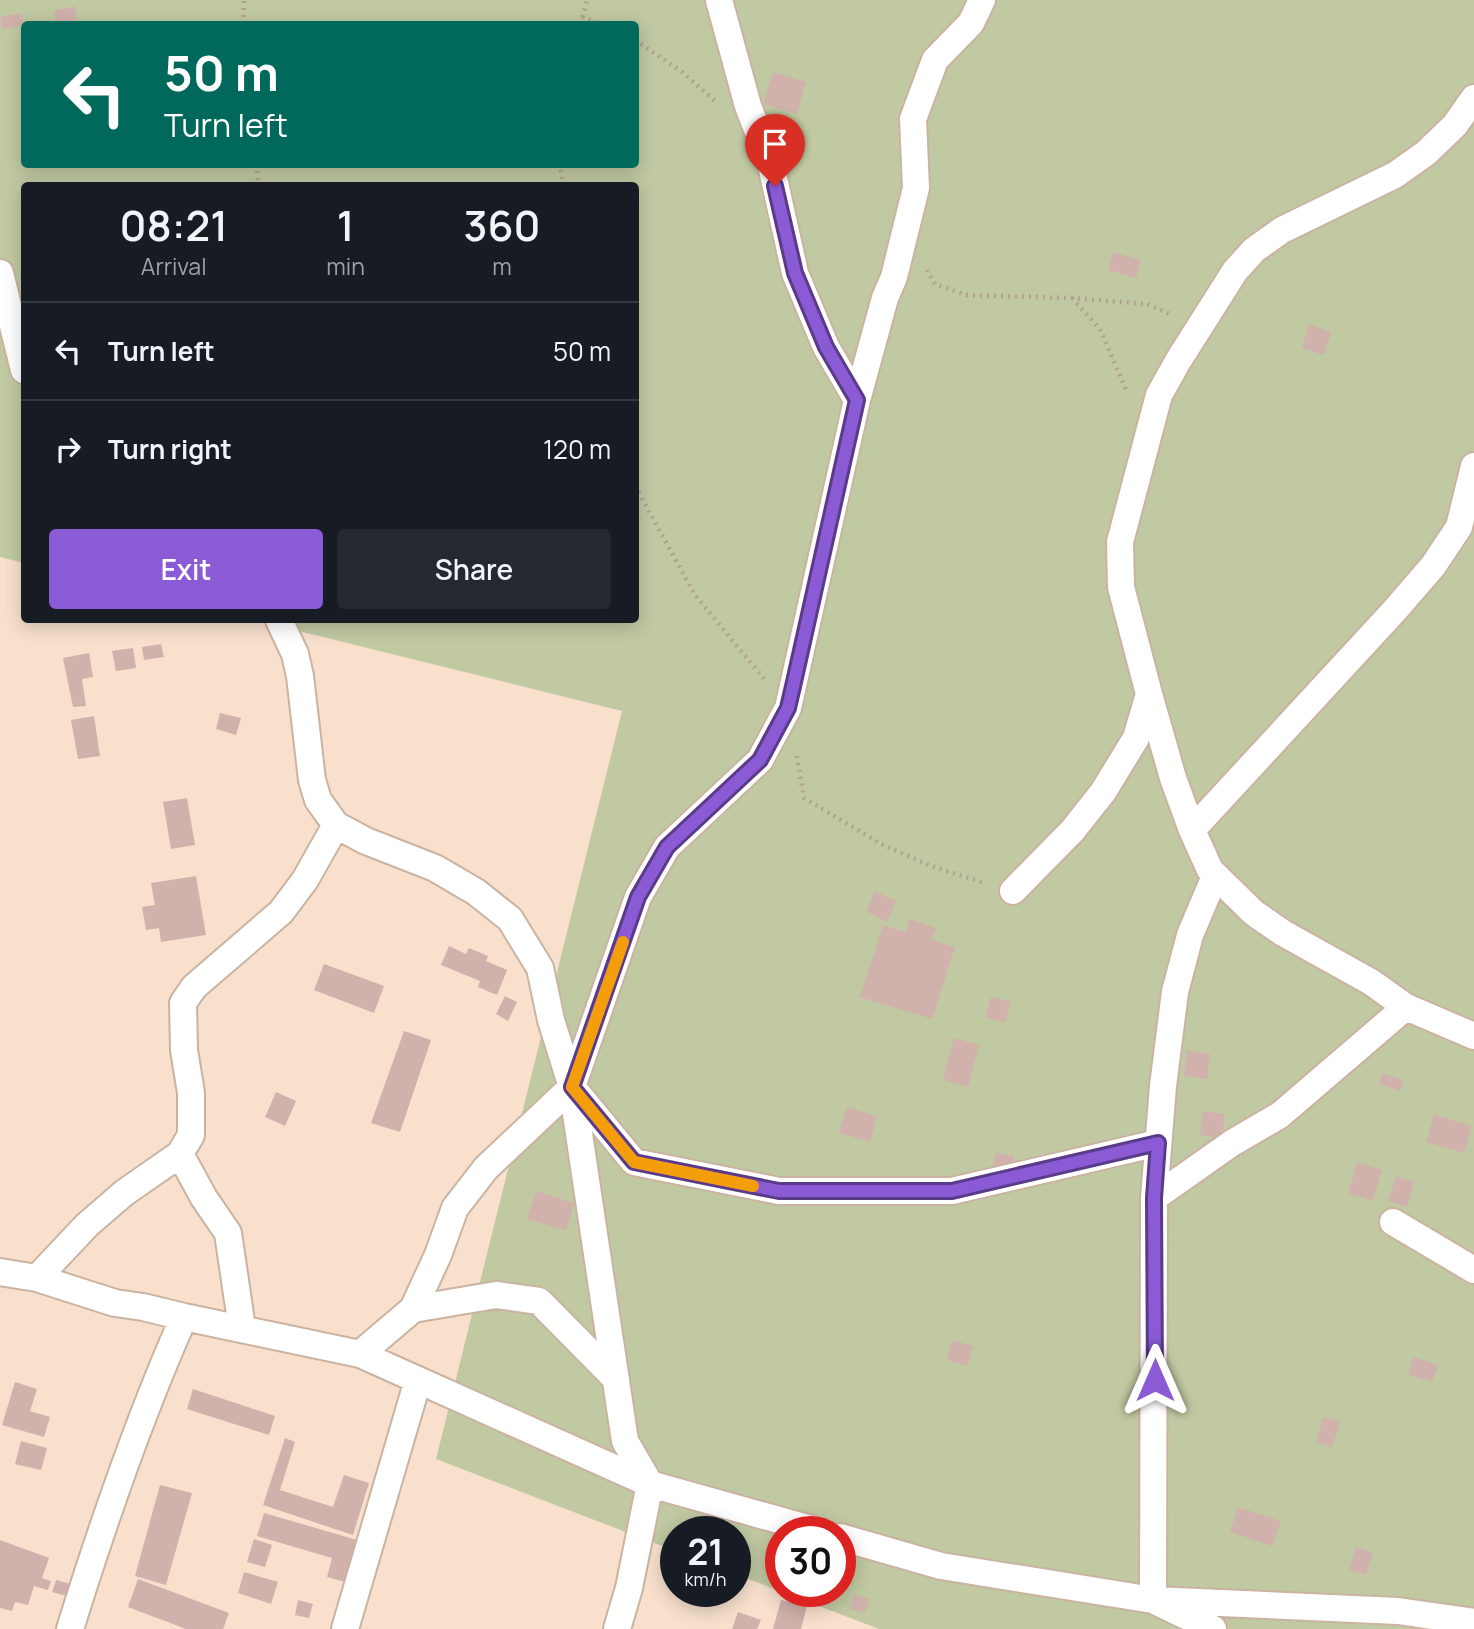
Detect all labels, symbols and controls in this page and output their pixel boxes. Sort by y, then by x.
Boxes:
text: 50 m [164,39,279,106]
icon: left [49,49,140,140]
text: Turn left [164,103,288,147]
pin [745,114,805,186]
icon: arrive [756,125,794,163]
text: 08:21 [119,196,228,254]
text: 1 [337,196,355,254]
text: 360 [463,196,540,254]
text: Arrival [141,250,207,282]
text: min [326,250,365,282]
text: m [492,250,512,282]
icon: left [49,332,87,370]
text: Turn left [108,333,215,369]
text: 50 m [553,333,611,369]
icon: right [49,430,87,468]
text: Turn right [108,431,232,467]
text: 120 m [543,431,611,467]
button: Exit [49,529,323,609]
button: Share [337,529,611,609]
position arrow [1118,1343,1192,1417]
speed limit sign: 30 [765,1516,856,1607]
text: 21 [687,1528,724,1576]
text: km/h [685,1567,726,1591]

